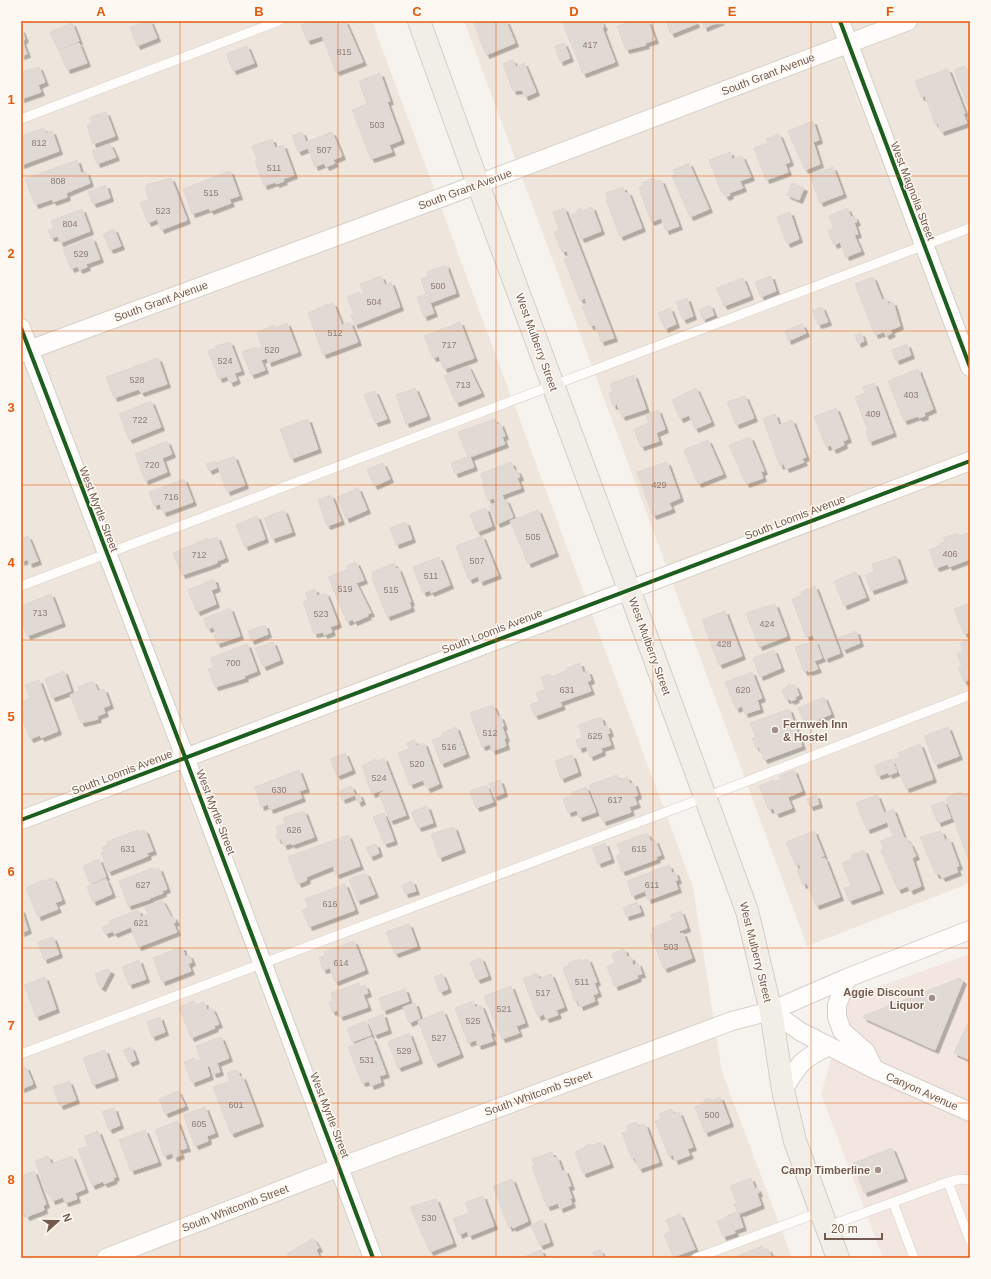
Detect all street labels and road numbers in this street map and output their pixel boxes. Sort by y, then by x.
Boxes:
street label: South Grant Avenue [720,51,816,97]
street label: West Magnolia Street [889,140,937,242]
street label: South Grant Avenue [416,166,514,212]
street label: South Grant Avenue [112,278,210,324]
street label: West Mulberry Street [514,292,560,392]
street label: West Myrtle Street [77,465,121,553]
street label: South Loomis Avenue [743,492,847,542]
street label: West Mulberry Street [627,596,673,696]
street label: South Loomis Avenue [440,606,544,656]
street label: South Loomis Avenue [70,747,174,797]
street label: West Myrtle Street [194,768,238,856]
street label: West Mulberry Street [738,901,774,1003]
street label: South Whitcomb Street [483,1068,593,1118]
street label: Canyon Avenue [884,1070,960,1112]
street label: West Myrtle Street [308,1071,352,1159]
street label: South Whitcomb Street [180,1182,290,1234]

